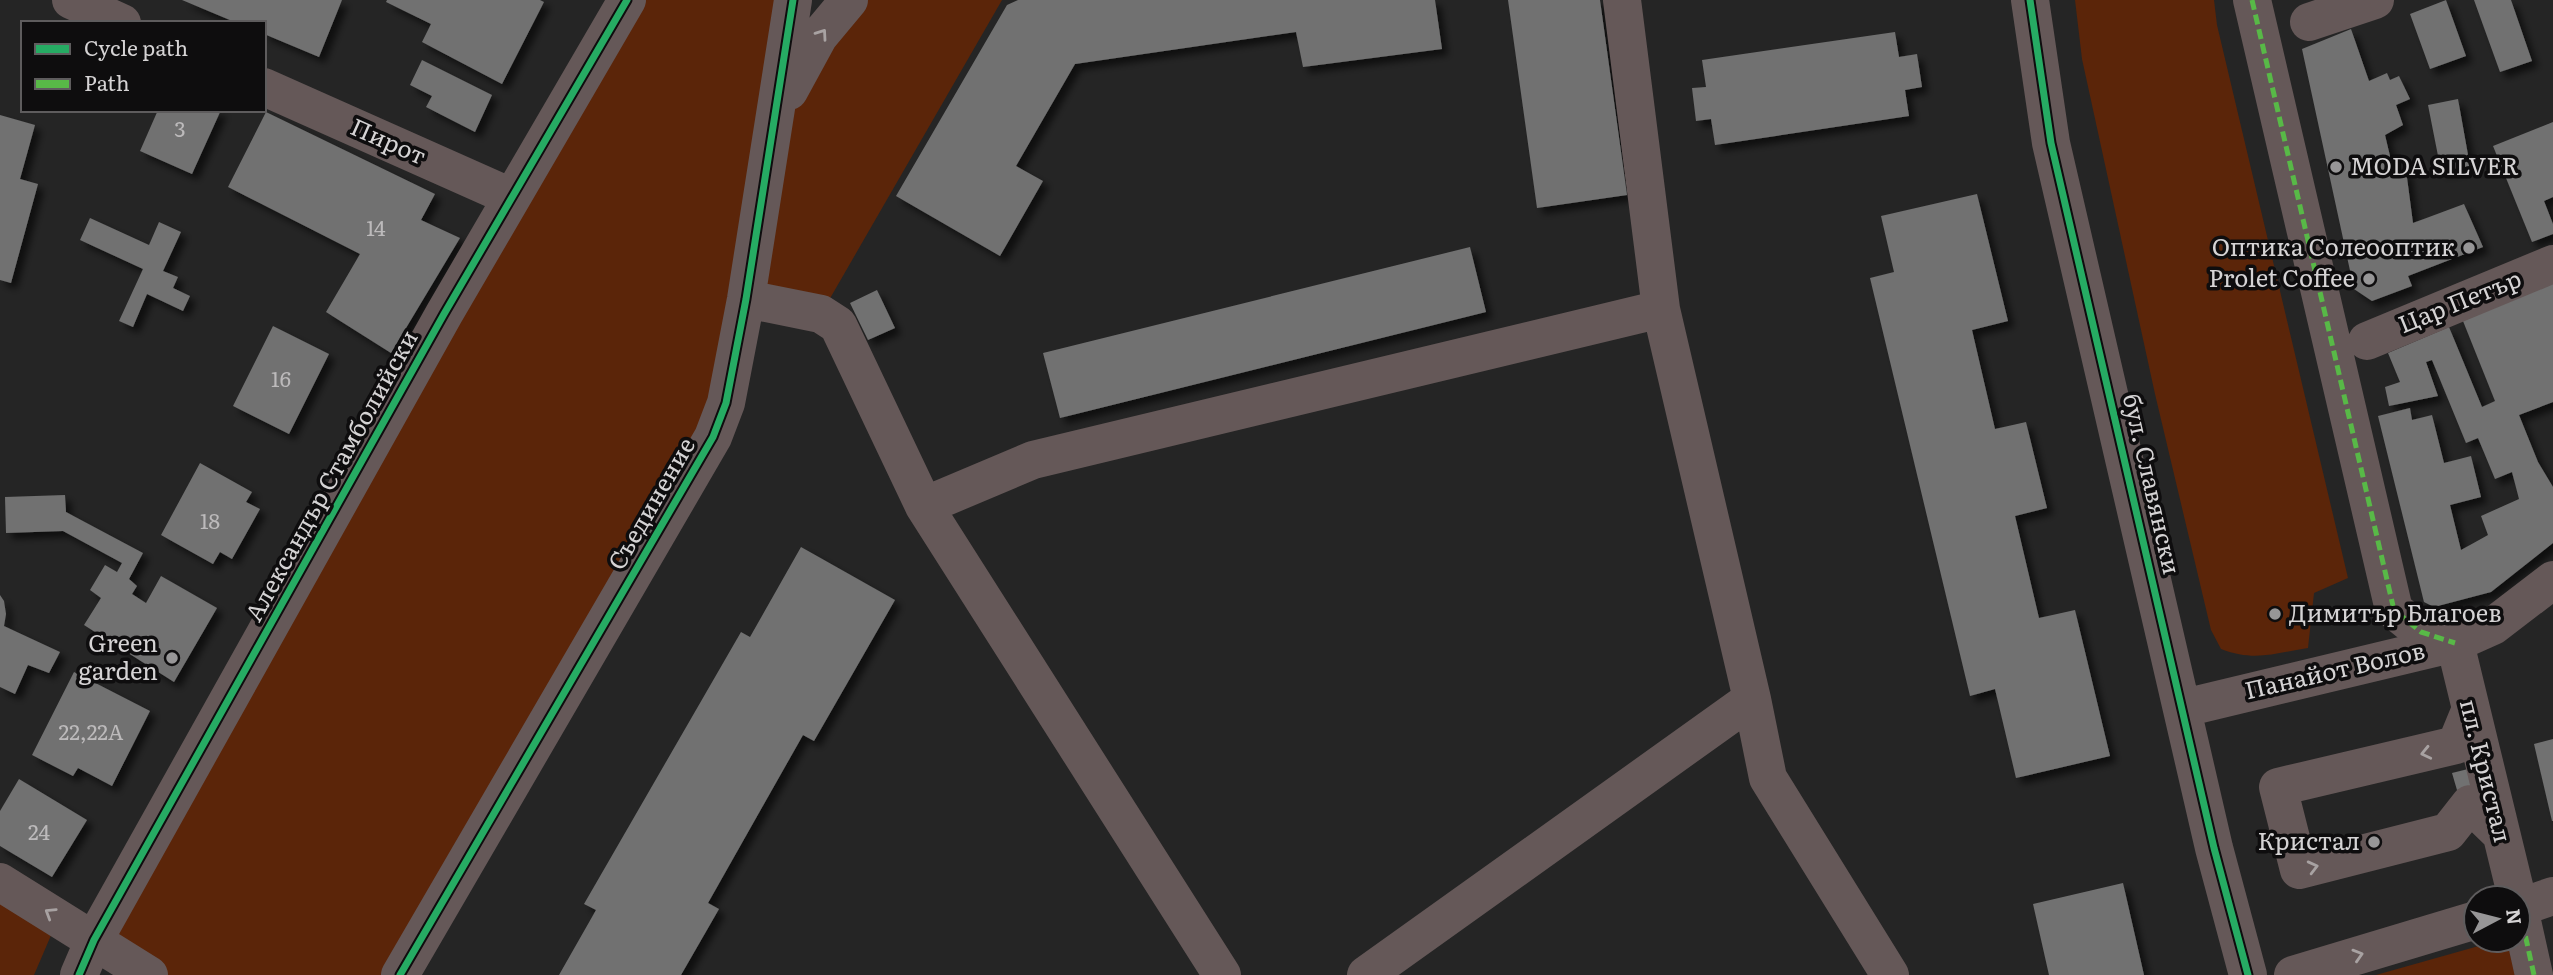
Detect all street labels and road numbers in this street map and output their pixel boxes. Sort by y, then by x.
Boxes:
street label: Пирот [346,108,432,172]
street label: Цар Петър [2392,259,2526,340]
street label: Александър Стамболийски [235,323,425,627]
street label: бул. Славянски [2116,389,2191,577]
street label: Съединение [598,430,702,576]
street label: Панайот Волов [2241,631,2428,706]
street label: пл. Кристал [2453,695,2522,846]

